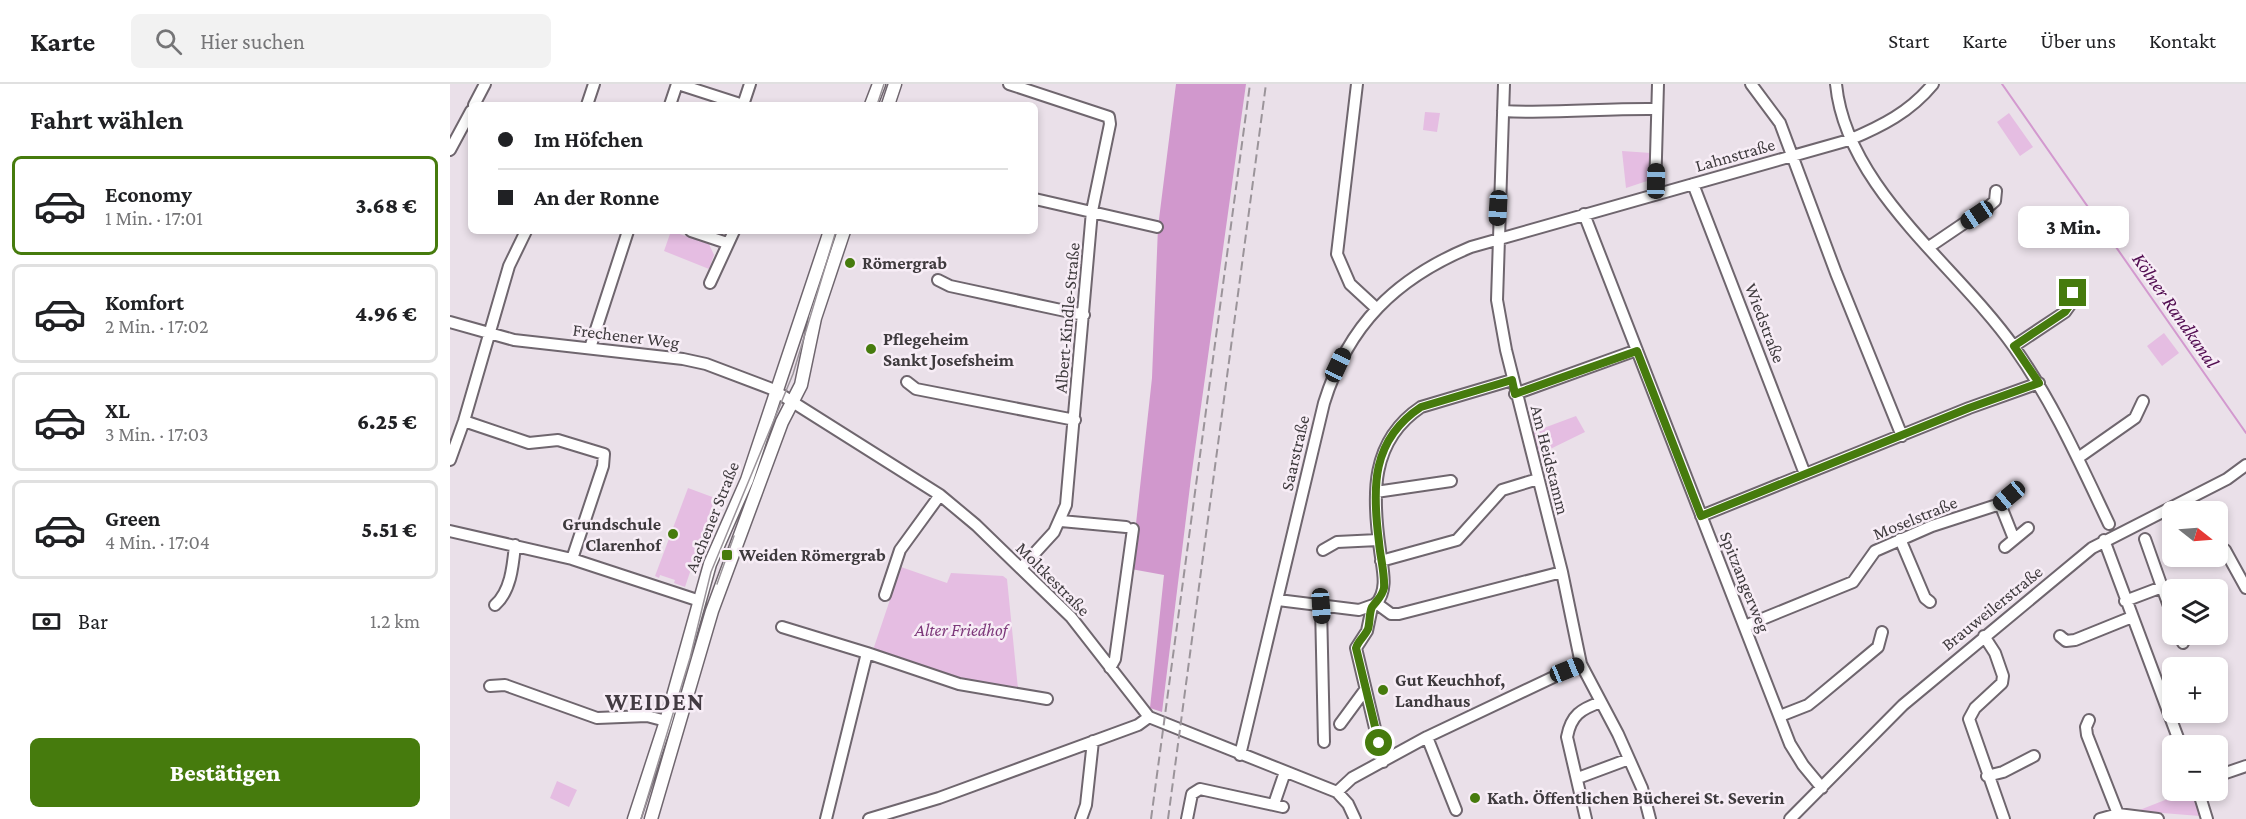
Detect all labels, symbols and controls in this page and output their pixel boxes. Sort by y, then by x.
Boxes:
search box [131,14,551,68]
icon: search [152,25,185,58]
text: Karte [30,26,95,57]
text: Hier suchen [200,29,305,54]
text: Start [1888,29,1929,53]
text: Karte [1962,29,2007,53]
text: Über uns [2040,29,2116,53]
text: Kontakt [2149,29,2216,53]
text: Fahrt wählen [30,105,183,135]
text: Im Höfchen [534,127,643,152]
street label: Lahnstraße [1693,134,1777,176]
car [1647,163,1665,199]
icon: car [33,179,87,233]
text: Economy [105,182,192,207]
text: An der Ronne [534,185,659,210]
car [1488,190,1508,226]
text: 3.68 € [355,193,417,218]
car [1957,197,1997,233]
callout: 3 Min. [2018,206,2128,248]
text: 1 Min. · 17:01 [105,207,203,229]
text: 3 Min. [2046,216,2101,238]
street label: Albert-Kindle-Straße [1050,242,1084,394]
water label: Kölner Randkanal [2128,248,2224,373]
place label: Römergrab [862,253,947,273]
marker: Römergrab [843,256,857,270]
route end [2059,279,2086,306]
street label: Wiedstraße [1741,280,1789,366]
icon: car [33,287,87,341]
text: Komfort [105,290,184,315]
text: 4.96 € [355,301,417,326]
text: 2 Min. · 17:02 [105,315,209,337]
street label: Frechener Weg [571,320,681,353]
place label: Pflegeheim Sankt Josefsheim [883,329,1015,370]
marker: Pflegeheim Sankt Josefsheim [864,342,878,356]
car [1322,345,1354,385]
icon: car [33,395,87,449]
text: XL [105,398,130,423]
street label: Am Heidstamm [1527,403,1573,517]
text: 6.25 € [357,409,417,434]
street label: Saarstraße [1277,413,1313,493]
text: 3 Min. · 17:03 [105,423,208,445]
street label: Aachener Straße [681,459,743,575]
car [1989,478,2029,514]
street label: Moselstraße [1870,492,1960,544]
north arrow [2162,501,2228,567]
map controls [2162,501,2228,801]
icon: car [33,503,87,557]
text: Green [105,506,161,531]
place label: Grundschule Clarenhof [562,514,662,555]
text: 5.51 € [361,517,417,542]
marker: Grundschule Clarenhof [666,527,680,541]
street label: Spitzangerweg [1716,529,1774,635]
text: 4 Min. · 17:04 [105,531,210,553]
street label: Moltkestraße [1012,538,1094,620]
place label: Weiden Römergrab [738,545,886,565]
marker: Weiden Römergrab [720,548,734,562]
street label: Brauweilerstraße [1938,561,2046,655]
button: layers [2162,579,2228,645]
car [1311,587,1331,625]
icon: cash [30,605,63,638]
text: Bar [78,609,108,634]
text: 1.2 km [370,610,420,632]
park label: Alter Friedhof [914,620,1010,640]
car [1547,655,1587,685]
button: + [2162,657,2228,723]
place label: Gut Keuchhof, Landhaus [1395,670,1505,711]
marker: Gut Keuchhof, Landhaus [1376,683,1390,697]
district label: WEIDEN [604,688,705,715]
route start [1365,729,1392,756]
button: − [2162,735,2228,801]
button: Bestätigen [30,738,420,807]
place label: Kath. Öffentlichen Bücherei St. Severin [1487,788,1785,808]
marker: Kath. Öffentlichen Bücherei St. Severin [1468,791,1482,805]

